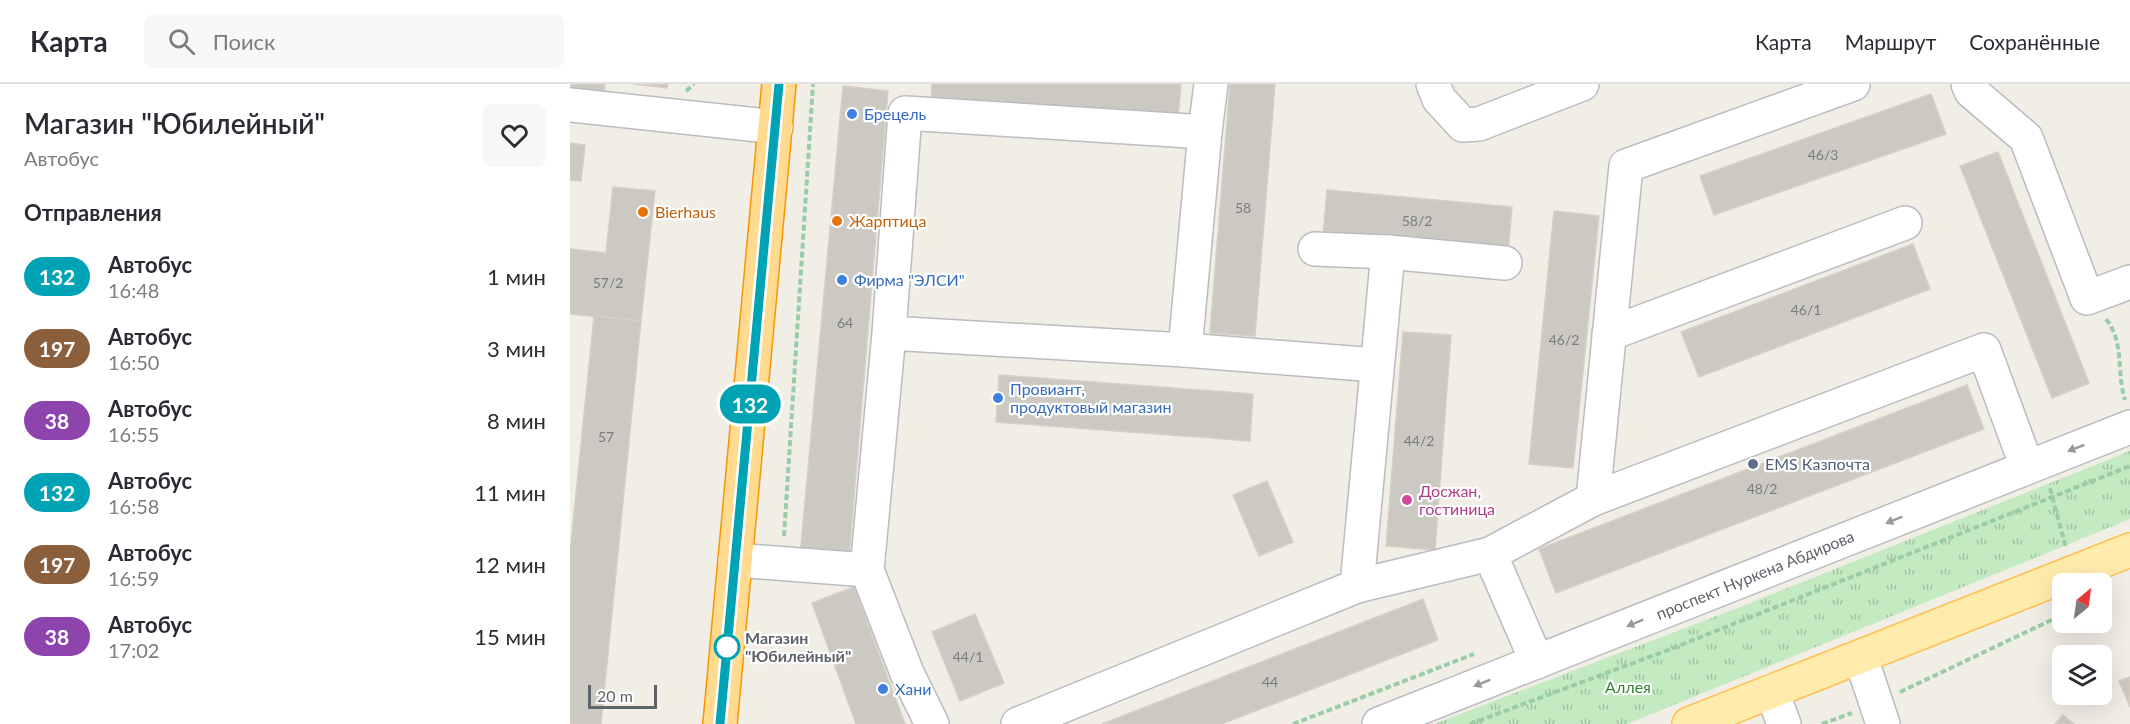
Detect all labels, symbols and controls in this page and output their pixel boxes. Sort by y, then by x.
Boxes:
search box [144,14,564,68]
text: Карта [30,24,108,58]
icon: search [165,25,198,58]
text: Поиск [213,28,276,55]
text: Карта [1755,29,1812,54]
text: Маршрут [1845,29,1936,54]
text: Сохранённые [1969,29,2100,54]
button: heart [483,104,546,167]
place label: Брецель [864,104,927,123]
text: Магазин "Юбилейный" [24,106,325,140]
marker: Брецель [845,107,859,121]
text: Автобус [24,146,99,170]
house number: 46/3 [1808,146,1838,163]
text: Отправления [24,199,162,226]
house number: 58 [1235,199,1251,216]
place label: Bierhaus [655,202,716,221]
marker: Bierhaus [636,205,650,219]
place label: Жарптица [849,211,926,230]
house number: 58/2 [1402,212,1432,229]
marker: Жарптица [830,214,844,228]
text: Автобус [108,251,192,278]
text: 1 мин [487,263,546,290]
text: 132 [39,264,75,289]
place label: Фирма "ЭЛСИ" [854,270,965,289]
marker: Фирма "ЭЛСИ" [835,273,849,287]
house number: 57/2 [593,274,623,291]
text: 16:48 [108,278,159,302]
house number: 46/1 [1791,301,1821,318]
house number: 64 [837,314,853,331]
text: Автобус [108,323,192,350]
house number: 46/2 [1549,331,1579,348]
text: 3 мин [487,335,546,362]
text: 197 [39,336,75,361]
text: 16:50 [108,350,159,374]
place label: Провиант, продуктовый магазин [1010,379,1172,416]
line badge: 132 [716,384,784,424]
marker: Провиант, продуктовый магазин [991,391,1005,405]
text: 132 [732,392,768,417]
text: Автобус [108,395,192,422]
text: 8 мин [487,407,546,434]
text: 38 [45,408,69,433]
text: 16:55 [108,422,159,446]
house number: 57 [598,428,614,445]
house number: 44/2 [1404,432,1434,449]
one-way arrow [2066,444,2084,454]
place label: EMS Казпочта [1765,454,1870,473]
marker: EMS Казпочта [1746,457,1760,471]
text: Автобус [108,467,192,494]
text: 11 мин [474,479,546,506]
text: 132 [39,480,75,505]
house number: 48/2 [1747,480,1777,497]
place label: Досжан, гостиница [1419,481,1495,518]
marker: Досжан, гостиница [1400,493,1414,507]
text: 16:58 [108,494,159,518]
one-way arrow [1885,516,1903,525]
street label: проспект Нуркена Абдирова [1653,526,1857,623]
text: Автобус [108,539,192,566]
text: 12 мин [474,551,546,578]
text: 197 [39,552,75,577]
text: 16:59 [108,566,159,590]
north arrow [2052,573,2112,633]
map controls [2052,573,2112,705]
text: Автобус [108,611,192,638]
one-way arrow [1626,619,1644,628]
text: 15 мин [474,623,546,650]
text: 38 [45,624,69,649]
place label: Магазин "Юбилейный" [745,628,851,665]
marker: Магазин "Юбилейный" [714,634,740,660]
text: 17:02 [108,638,159,662]
button: layers [2052,645,2112,705]
house number: 44/1 [953,648,983,665]
house number: 44 [1262,673,1278,690]
park label: Аллея [1605,677,1651,696]
place label: Хани [895,679,931,698]
one-way arrow [1473,679,1491,689]
scale bar [588,682,657,710]
marker: Хани [876,682,890,696]
text: 20 m [597,686,633,705]

